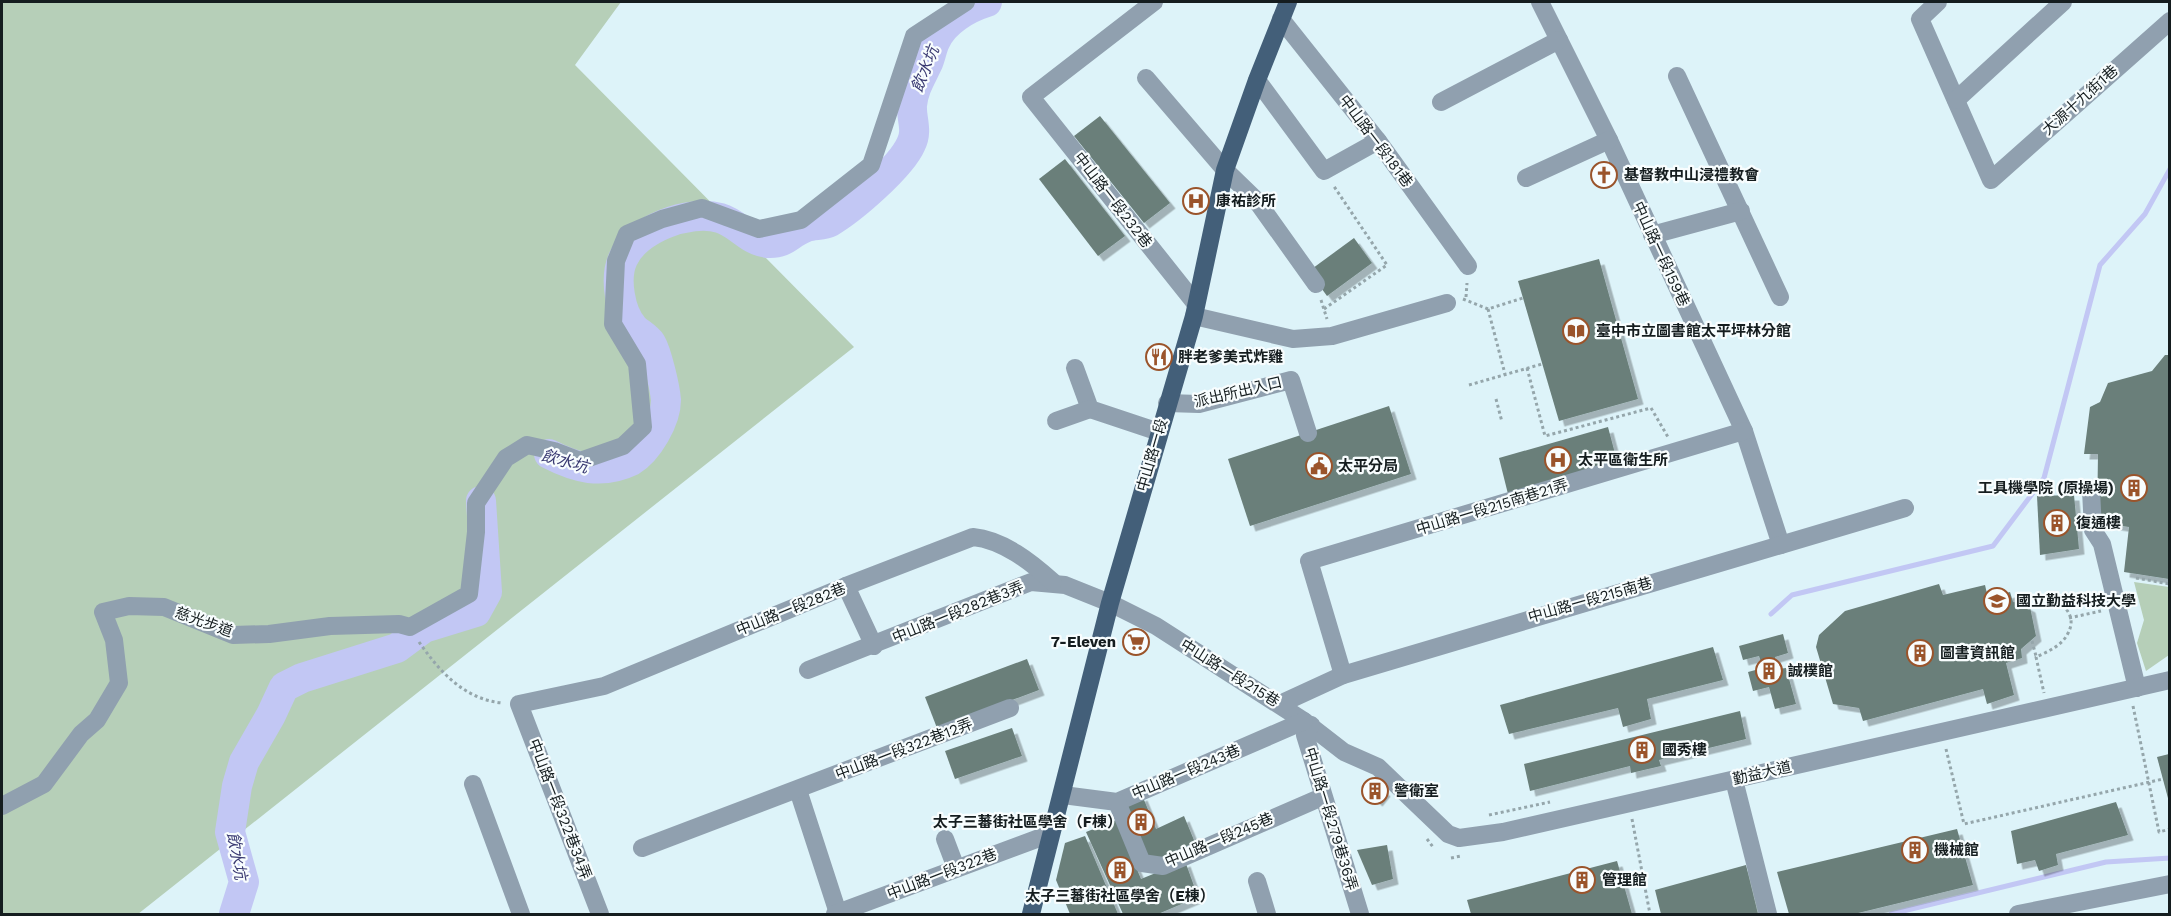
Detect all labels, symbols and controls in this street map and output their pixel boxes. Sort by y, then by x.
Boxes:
water label: 飲水坑 [907,41,944,95]
street label: 大源十九街1巷 [2038,61,2122,139]
street label: 中山路一段181巷 [1335,91,1417,191]
street label: 中山路一段232巷 [1070,149,1156,251]
church icon: 基督教中山浸禮教會 [1589,160,1619,190]
place label: 基督教中山浸禮教會 [1624,166,1759,184]
hospital icon: 康祐診所 [1181,186,1211,216]
place label: 康祐診所 [1216,192,1276,210]
street label: 中山路一段159巷 [1629,199,1693,309]
library icon: 臺中市立圖書館太平坪林分館 [1561,316,1591,346]
place label: 臺中市立圖書館太平坪林分館 [1596,322,1791,340]
restaurant icon: 胖老爹美式炸雞 [1144,342,1174,372]
place label: 胖老爹美式炸雞 [1178,348,1283,366]
street label: 派出所出入口 [1192,373,1284,411]
street label: 中山路一段 [1133,416,1171,494]
water label: 飲水坑 [539,445,593,477]
hospital icon: 太平區衛生所 [1543,445,1573,475]
public building icon: 太平分局 [1304,451,1334,481]
place label: 太平區衛生所 [1578,451,1668,469]
place label: 太平分局 [1338,457,1398,475]
building icon: 工具機學院 (原操場) [2119,473,2149,503]
street label: 中山路一段215南巷21弄 [1414,475,1570,539]
place label: 工具機學院 (原操場) [1978,479,2114,497]
building icon: 復通樓 [2042,508,2072,538]
place label: 復通樓 [2076,514,2121,532]
street label: 中山路一段215南巷 [1526,574,1654,626]
street label: 中山路一段282巷3弄 [890,577,1026,647]
street label: 中山路一段282巷 [734,579,848,639]
school or university icon: 國立勤益科技大學 [1982,586,2012,616]
place label: 國立勤益科技大學 [2016,592,2136,610]
street label: 慈光步道 [173,603,235,641]
supermarket icon: 7-Eleven [1121,627,1151,657]
place label: 7-Eleven [1051,633,1116,651]
street label: 中山路一段215巷 [1177,635,1283,711]
building icon: 圖書資訊館 [1905,638,1935,668]
place label: 圖書資訊館 [1940,644,2015,662]
building icon: 誠樸館 [1754,656,1784,686]
place label: 誠樸館 [1788,662,1833,680]
street label: 中山路一段322巷12弄 [833,714,975,784]
building icon: 國秀樓 [1627,735,1657,765]
street label: 中山路一段322巷34弄 [525,736,595,882]
street label: 中山路一段243巷 [1129,741,1243,803]
place label: 國秀樓 [1662,741,1707,759]
street label: 中山路一段279巷36弄 [1301,745,1361,893]
street label: 勤益大道 [1731,757,1793,789]
building icon: 警衛室 [1360,776,1390,806]
place label: 警衛室 [1394,782,1439,800]
building icon: 太子三蕃街社區學舍（F棟） [1126,807,1156,837]
street label: 中山路一段245巷 [1162,809,1276,871]
place label: 太子三蕃街社區學舍（F棟） [933,813,1122,831]
water label: 飲水坑 [223,831,251,883]
building icon: 機械館 [1900,835,1930,865]
place label: 機械館 [1934,841,1979,859]
street label: 中山路一段322巷 [885,845,999,903]
building icon: 太子三蕃街社區學舍（E棟） [1105,855,1135,885]
building icon: 管理館 [1567,865,1597,895]
place label: 管理館 [1602,871,1647,889]
place label: 太子三蕃街社區學舍（E棟） [1025,887,1215,905]

